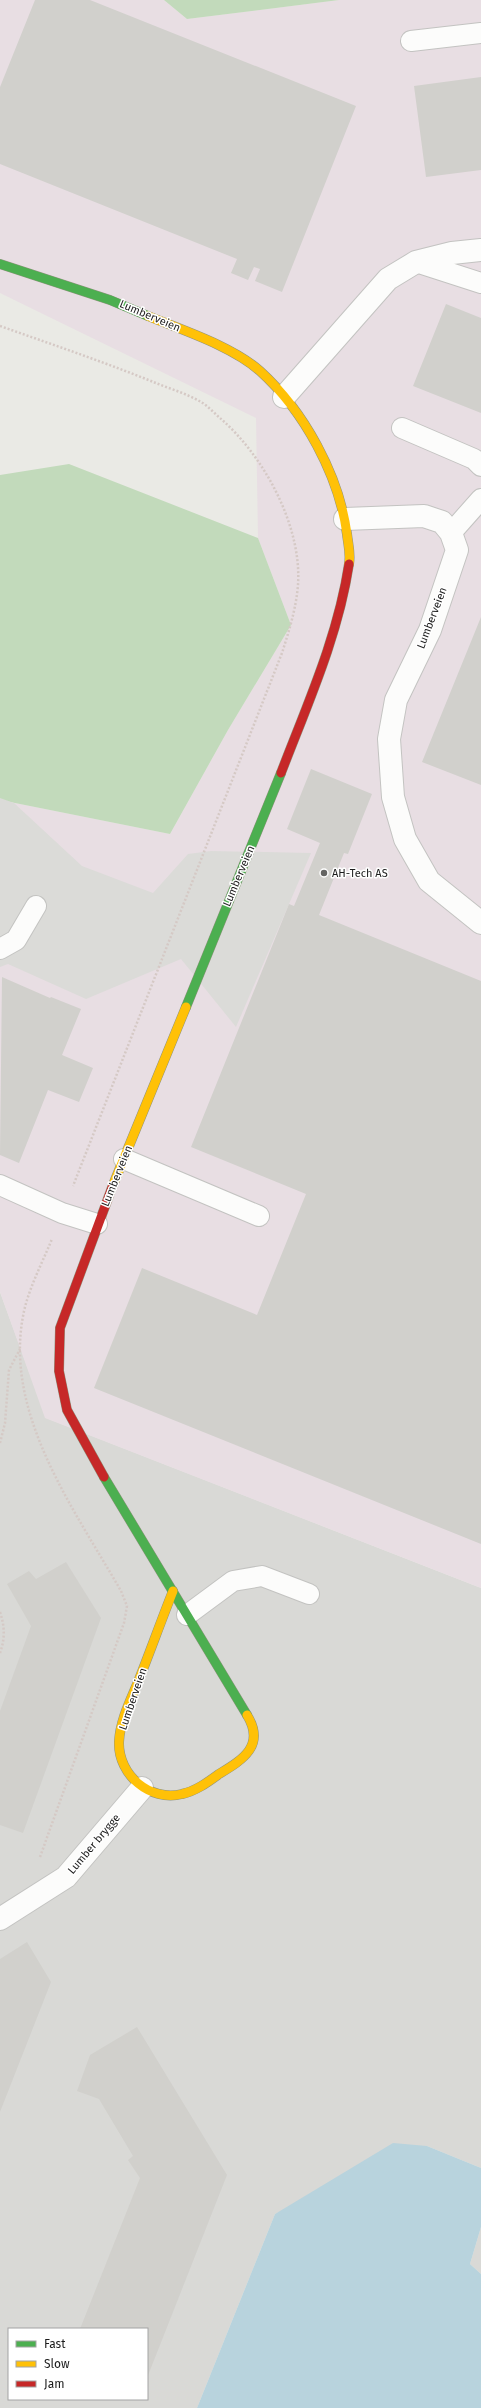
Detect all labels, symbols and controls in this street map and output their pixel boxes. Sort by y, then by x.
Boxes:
street label: Lumberveien [118,297,182,335]
street label: Lumberveien [414,585,450,651]
street label: Lumberveien [220,844,258,908]
place label: AH-Tech AS [332,867,388,880]
marker: AH-Tech AS [319,868,329,878]
street label: Lumberveien [99,1144,135,1208]
street label: Lumberveien [116,1666,150,1732]
street label: Lumber brygge [65,1811,123,1877]
legend [8,2328,148,2400]
text: Fast [44,2337,66,2351]
text: Slow [44,2357,70,2371]
text: Jam [44,2377,64,2391]

